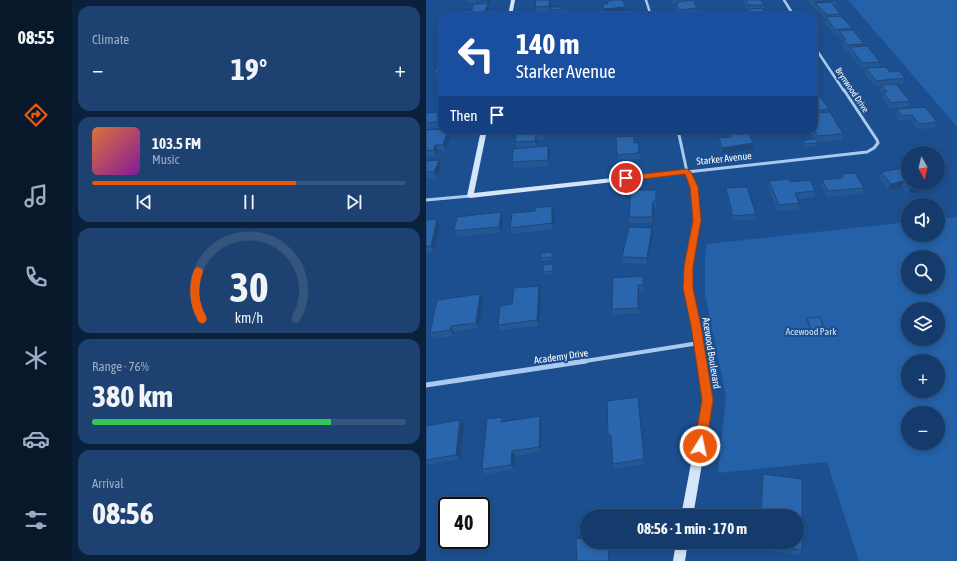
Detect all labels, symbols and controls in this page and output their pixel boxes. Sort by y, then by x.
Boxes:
text: 08:55 [17,27,55,48]
icon: left [450,28,502,80]
text: 140 m [516,28,579,60]
text: Climate [92,32,129,47]
text: 19° [231,52,267,86]
text: − [92,56,103,82]
text: + [395,56,406,82]
text: Starker Avenue [516,61,616,82]
street label: Brynwood Drive [833,66,871,114]
icon: directions [22,101,50,129]
icon: arrive [486,104,508,126]
text: Then [450,107,478,124]
text: 103.5 FM [152,135,201,152]
north arrow [901,146,945,190]
map controls [901,146,945,450]
street label: Starker Avenue [696,150,753,167]
text: Music [152,152,179,167]
pin [609,161,643,195]
icon: arrive [615,167,637,189]
icon: music [22,182,50,210]
icon: previous [133,191,155,213]
icon: pause [238,191,260,213]
icon: next [343,191,365,213]
button: sound [901,198,945,242]
button: search [901,250,945,294]
text: 30 [229,262,269,310]
icon: phone [22,263,50,291]
button: layers [901,302,945,346]
text: km/h [235,309,263,325]
street label: Acewood Boulevard [700,317,723,390]
park label: Acewood Park [785,326,837,337]
icon: climate [22,344,50,372]
street label: Academy Drive [533,347,589,366]
button: + [901,354,945,398]
text: Range · 76% [92,359,149,374]
text: 380 km [92,379,173,413]
button: − [901,406,945,450]
icon: car [22,425,50,453]
position arrow [679,425,721,467]
text: Arrival [92,476,124,491]
text: 08:56 [92,496,154,530]
speed limit sign: 40 [438,497,490,549]
icon: filters [22,506,50,534]
text: 08:56 · 1 min · 170 m [637,520,747,537]

